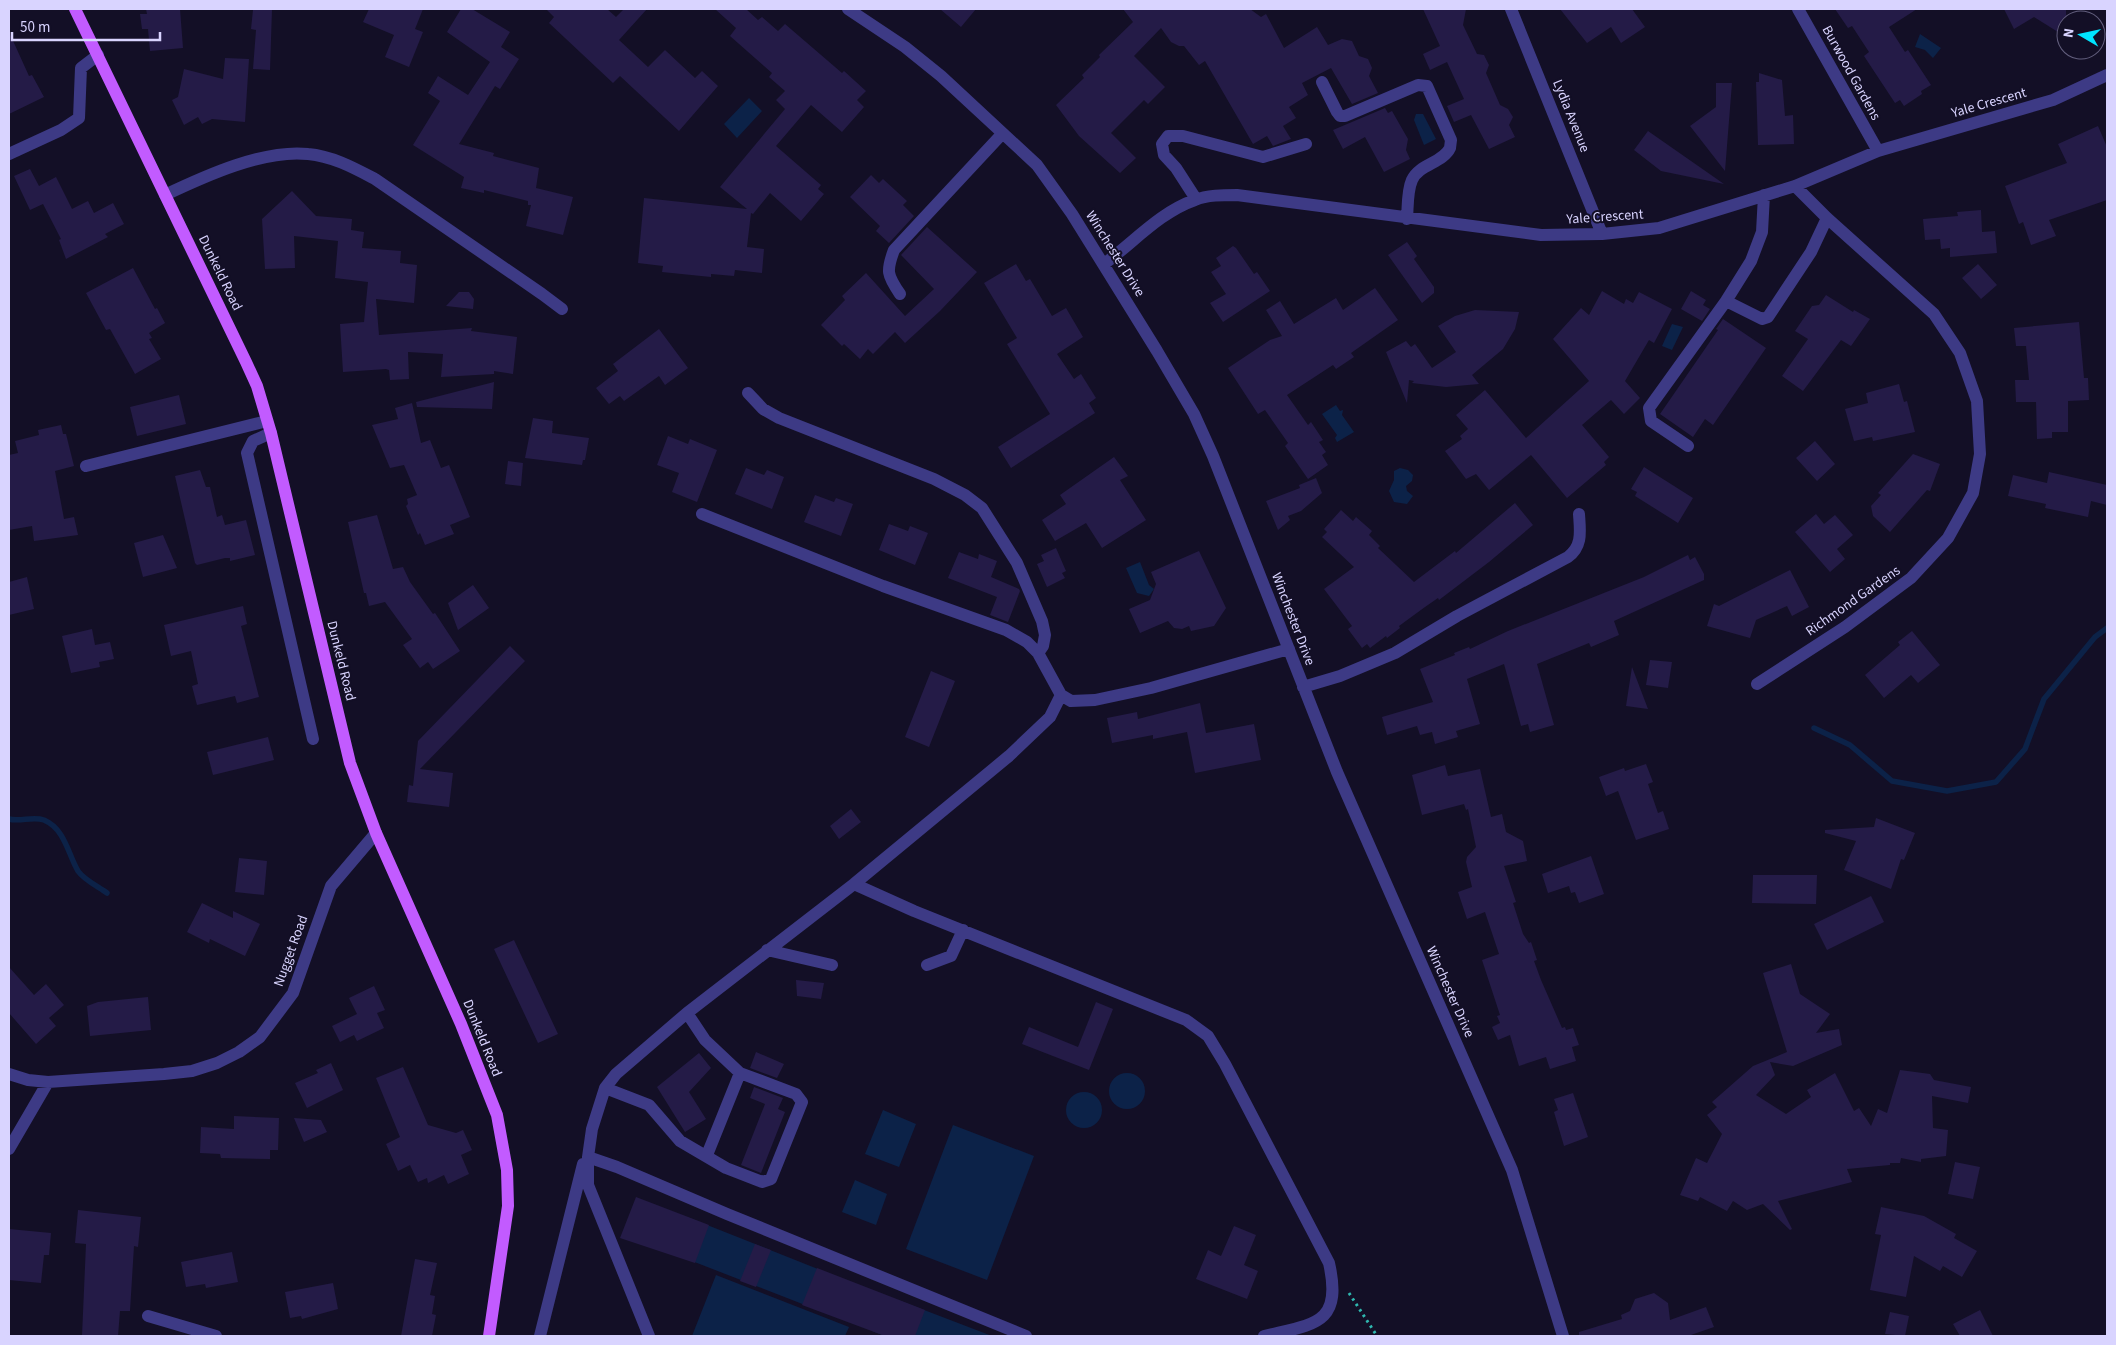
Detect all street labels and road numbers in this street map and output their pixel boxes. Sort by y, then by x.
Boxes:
street label: Burwood Gardens [1817,22,1885,124]
street label: Lydia Avenue [1547,77,1595,155]
street label: Yale Crescent [1948,83,2029,124]
street label: Yale Crescent [1565,204,1644,230]
street label: Winchester Drive [1081,207,1150,301]
street label: Dunkeld Road [193,232,247,314]
street label: Richmond Gardens [1802,561,1905,641]
street label: Winchester Drive [1266,570,1320,668]
street label: Dunkeld Road [321,619,361,703]
street label: Nugget Road [269,912,313,990]
street label: Winchester Drive [1421,943,1479,1041]
street label: Dunkeld Road [457,996,507,1080]

